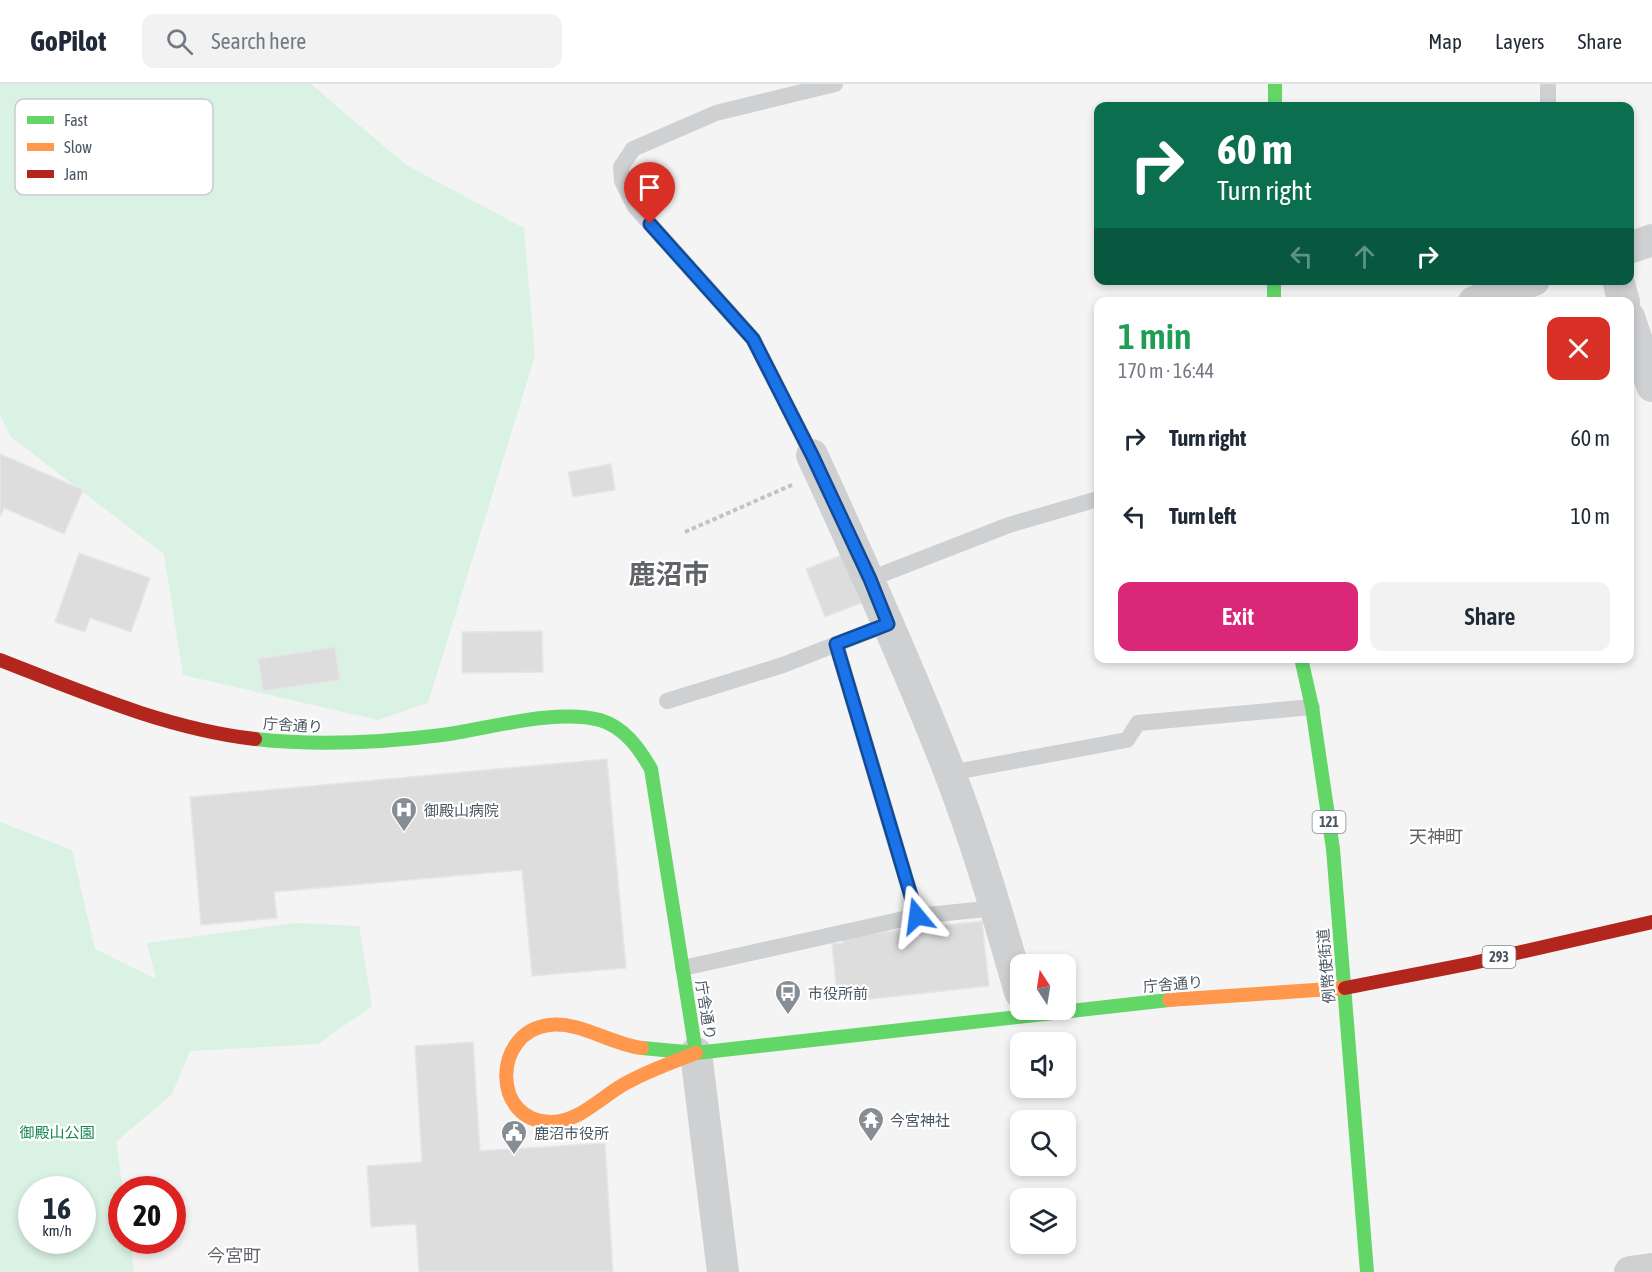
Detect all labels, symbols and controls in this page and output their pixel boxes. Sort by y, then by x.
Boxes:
search box [142,14,562,68]
text: GoPilot [30,25,106,57]
icon: search [163,25,196,58]
text: Search here [211,28,306,54]
text: Map [1428,29,1462,53]
text: Layers [1495,29,1545,53]
text: Share [1578,29,1622,53]
legend [15,99,213,195]
text: Fast [64,111,88,129]
text: 60 m [1217,125,1292,173]
icon: right [1118,126,1196,204]
text: Slow [64,138,92,156]
pin [624,162,675,224]
text: Jam [64,165,88,183]
icon: arrive [633,171,666,204]
text: Turn right [1217,175,1312,206]
icon: left [1285,240,1318,273]
icon: ahead [1348,240,1381,273]
icon: right [1411,240,1444,273]
text: 1 min [1118,315,1192,357]
button: close [1547,317,1610,380]
text: 170 m · 16:44 [1118,359,1214,382]
icon: right [1118,422,1151,455]
text: Turn right [1169,425,1246,451]
text: 60 m [1570,425,1610,451]
icon: left [1118,500,1151,533]
text: Turn left [1169,503,1236,529]
text: 10 m [1570,503,1610,529]
district label: 鹿沼市 [629,559,710,590]
button: Exit [1118,582,1358,651]
button: Share [1370,582,1610,651]
street label: 庁舎通り [262,714,324,736]
hospital icon: 御殿山病院 [389,795,419,833]
place label: 御殿山病院 [424,802,499,819]
road number: 121 [1312,811,1346,833]
district label: 天神町 [1409,826,1463,847]
position arrow [885,884,949,948]
street label: 例幣使街道 [1314,928,1338,1004]
road number: 293 [1482,946,1516,968]
north arrow [1010,954,1076,1020]
map controls [1010,954,1076,1254]
street label: 庁舎通り [1142,973,1204,995]
bus stop icon: 市役所前 [773,978,803,1016]
street label: 庁舎通り [693,979,719,1041]
place label: 市役所前 [808,985,868,1002]
button: sound [1010,1032,1076,1098]
temple icon: 今宮神社 [856,1105,886,1143]
button: search [1010,1110,1076,1176]
place label: 今宮神社 [890,1112,950,1129]
public building icon: 鹿沼市役所 [499,1118,529,1156]
park label: 御殿山公園 [19,1124,95,1141]
place label: 鹿沼市役所 [534,1125,609,1142]
speed limit sign: 20 [108,1176,186,1254]
button: layers [1010,1188,1076,1254]
text: 16 [43,1191,71,1225]
text: km/h [42,1222,72,1239]
district label: 今宮町 [207,1245,261,1266]

